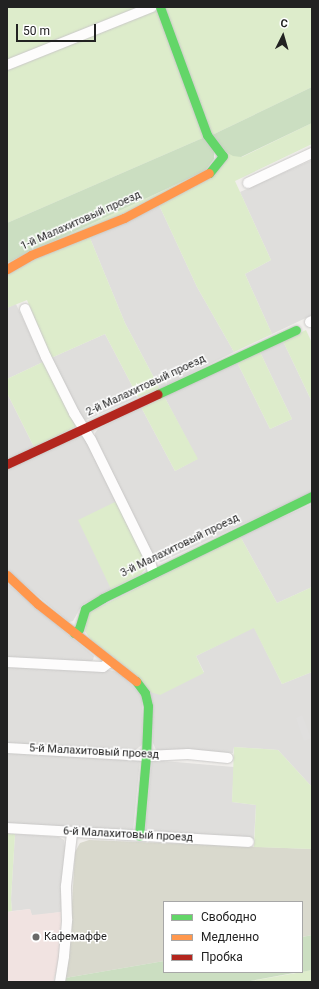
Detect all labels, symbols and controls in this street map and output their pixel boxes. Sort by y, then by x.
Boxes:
scale bar [18,16,98,42]
north arrow [263,16,303,56]
text: С [280,17,288,30]
text: 50 m [23,24,50,38]
street label: 1-й Малахитовый проезд [19,189,143,253]
street label: 2-й Малахитовый проезд [84,353,208,419]
street label: 3-й Малахитовый проезд [119,512,241,580]
street label: 5-й Малахитовый проезд [29,742,159,762]
street label: 6-й Малахитовый проезд [63,825,193,845]
legend [163,901,303,973]
text: Свободно [201,910,257,924]
place label: Кафемаффе [44,930,107,944]
text: Медленно [201,930,259,944]
marker: Кафемаффе [31,932,41,942]
text: Пробка [201,950,243,964]

